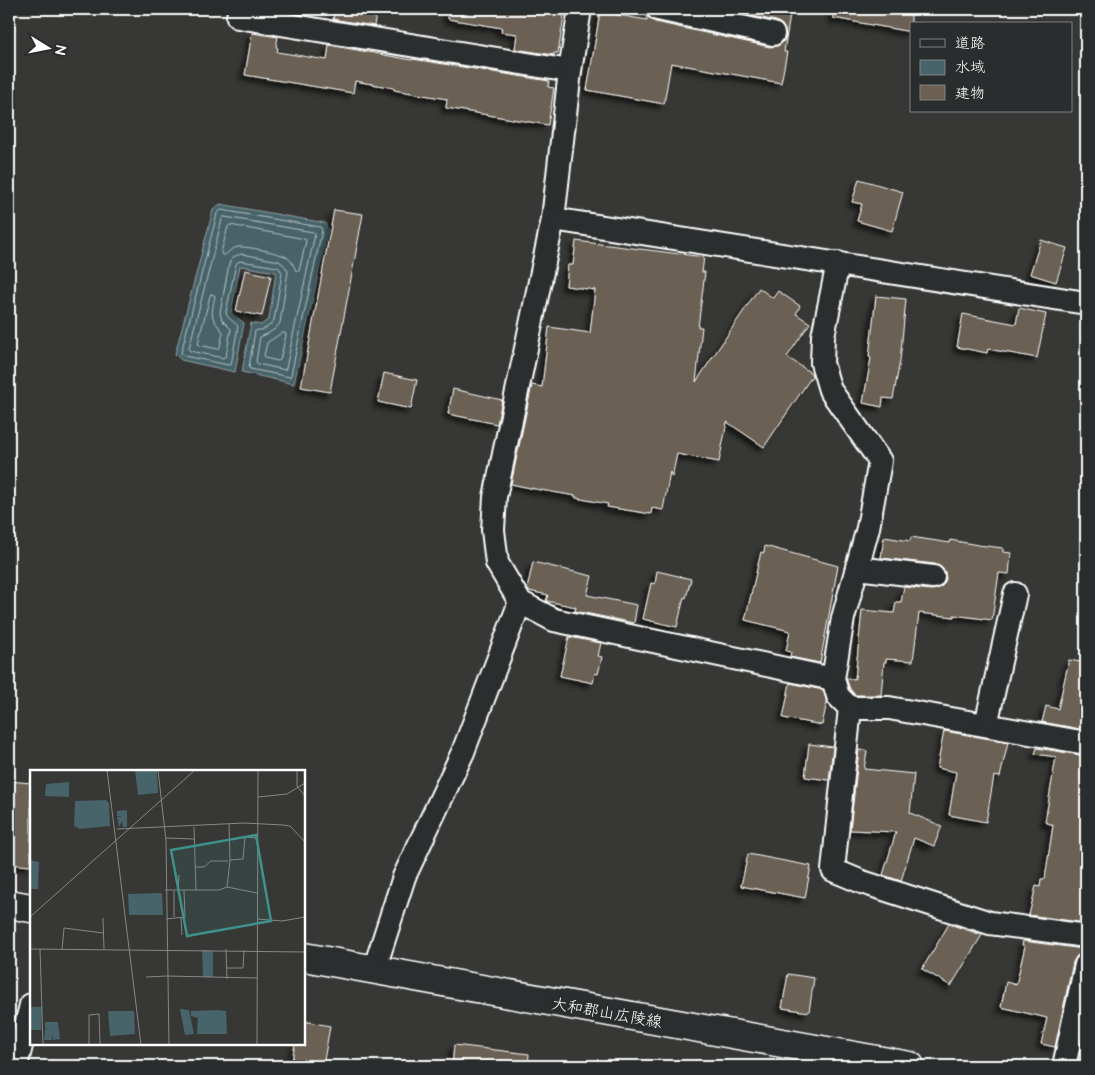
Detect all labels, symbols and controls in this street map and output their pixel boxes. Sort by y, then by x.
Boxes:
north arrow [22,22,72,72]
legend [910,22,1072,112]
text: 道路 [955,33,985,54]
text: N [49,44,70,56]
text: 水域 [955,57,985,78]
text: 建物 [955,83,985,104]
inset map [30,770,305,1045]
street label: 大和郡山広陵線 [550,992,664,1034]

